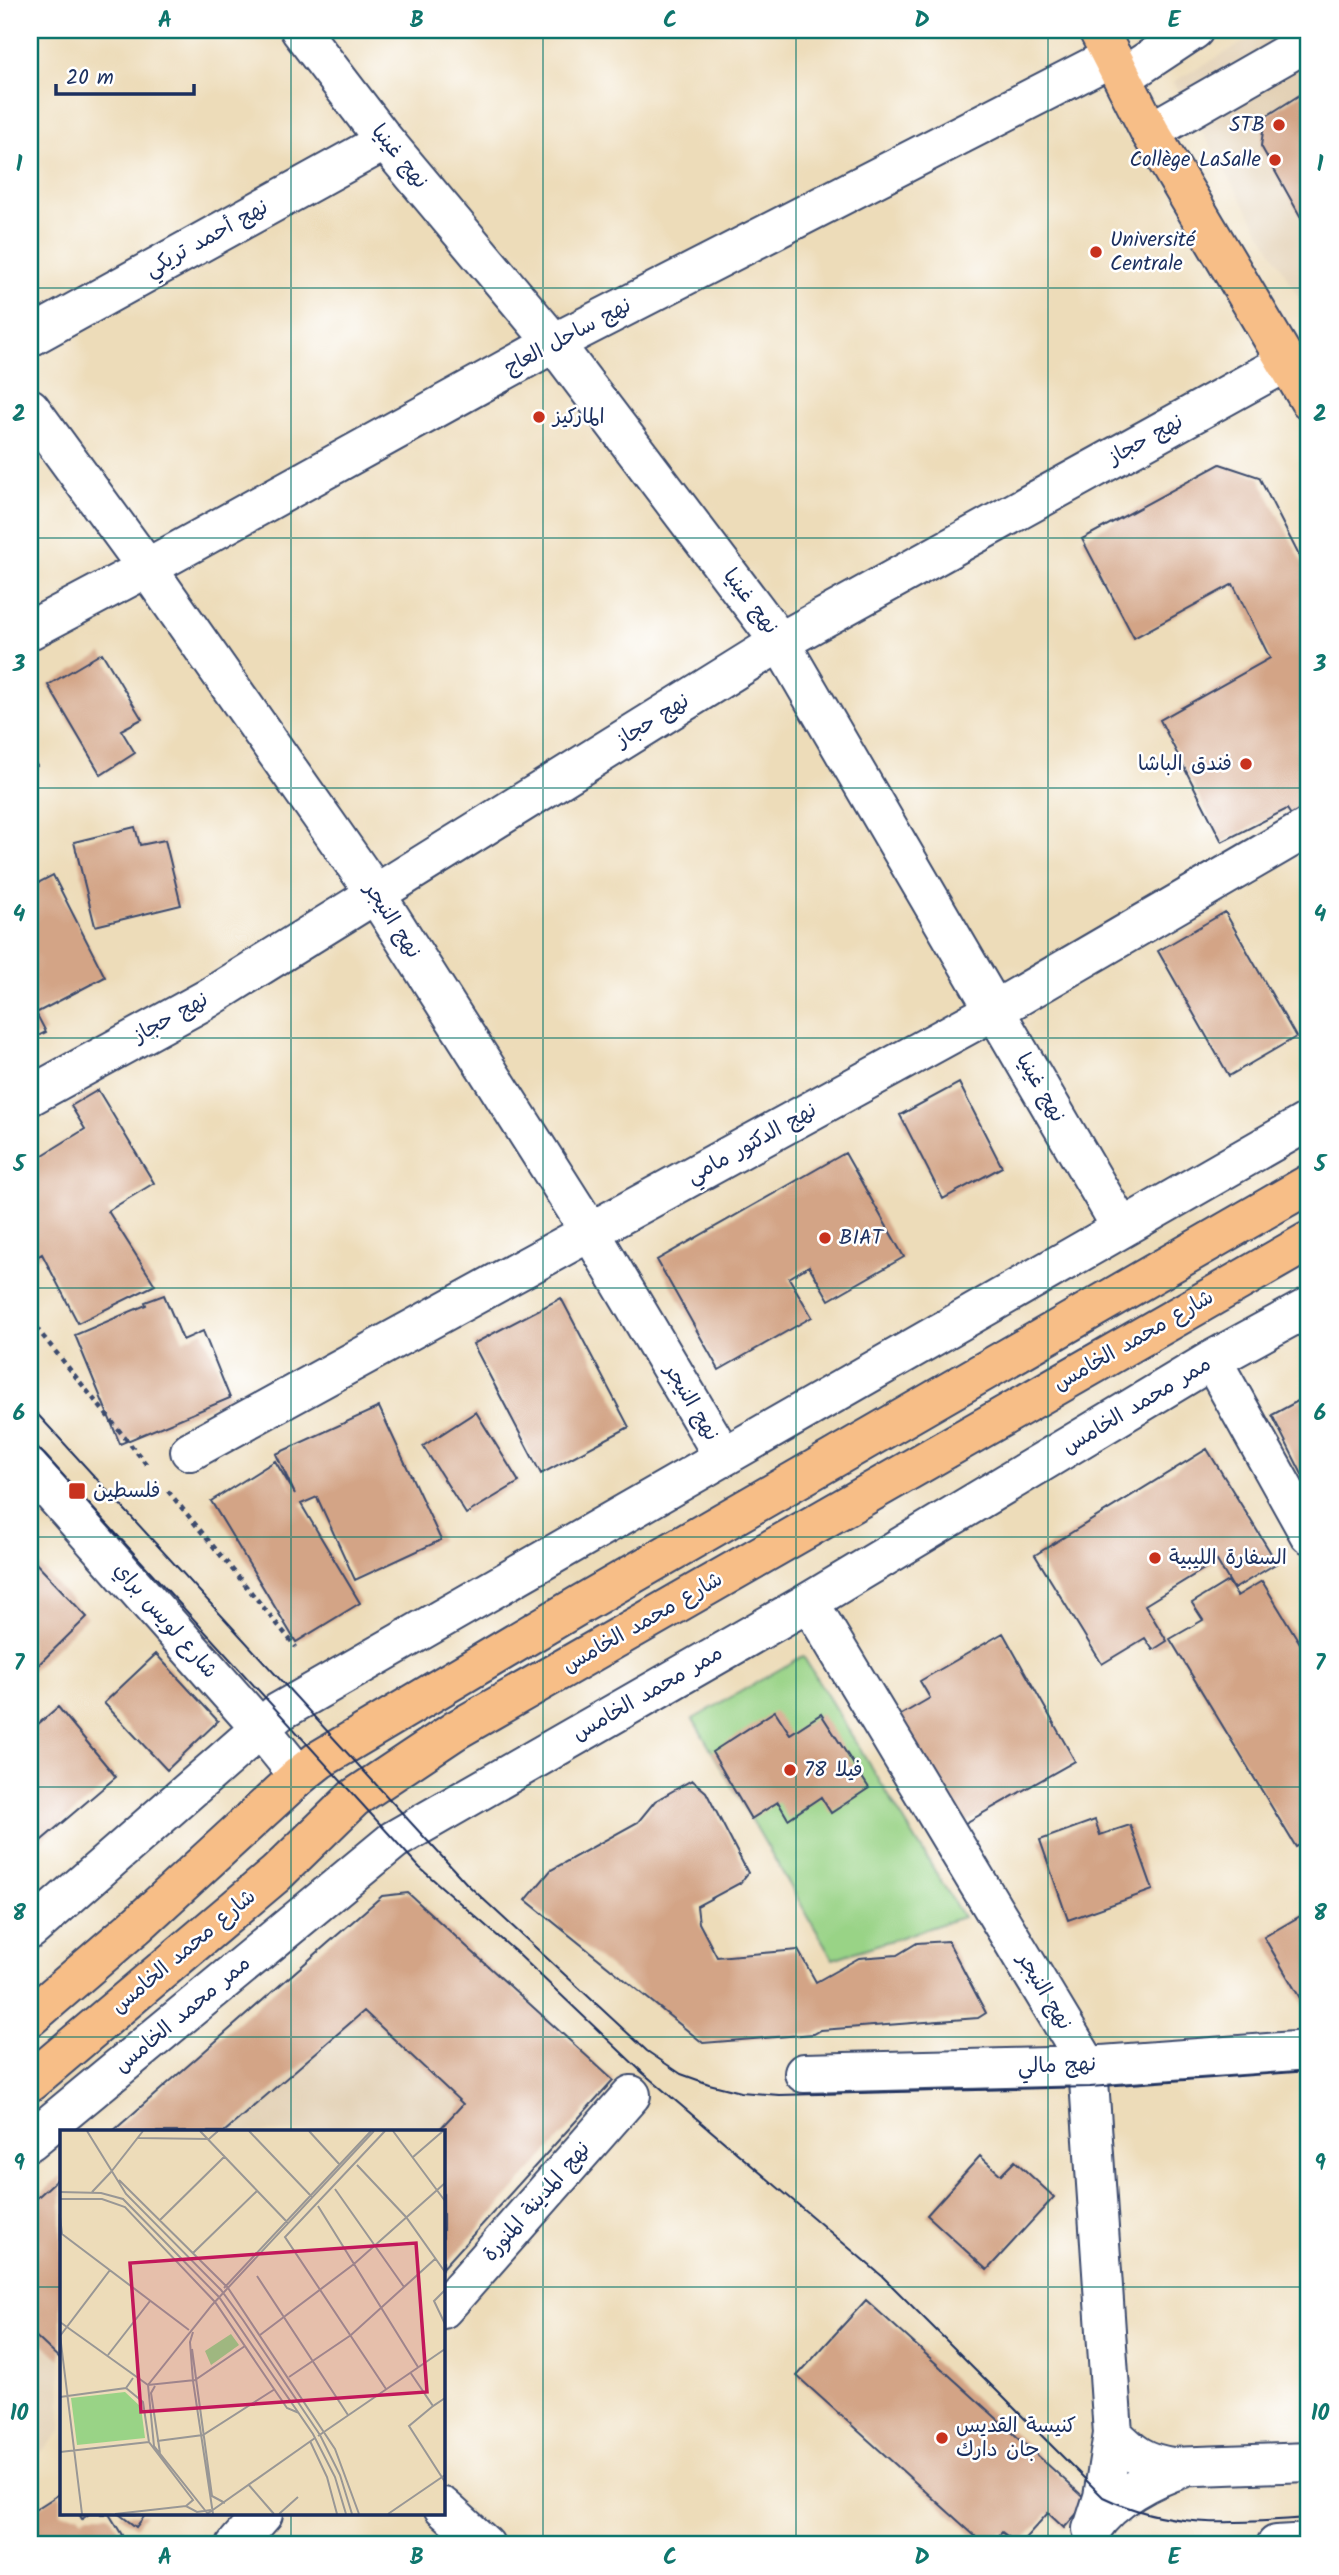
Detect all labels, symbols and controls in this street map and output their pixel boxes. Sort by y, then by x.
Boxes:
text: A [158,3,172,39]
text: B [410,3,424,39]
text: C [663,3,677,39]
text: D [914,3,930,39]
text: E [1168,3,1182,39]
scale bar [56,52,194,96]
text: 20 m [66,62,114,95]
place label: STB [1229,109,1265,142]
street label: نهج غينيا [362,117,436,197]
marker: STB [1271,117,1287,133]
place label: Collège LaSalle [1130,144,1262,177]
text: 1 [16,147,23,183]
text: 1 [1317,147,1324,183]
marker: Collège LaSalle [1267,152,1283,168]
street label: نهج أحمد تريكي [139,191,275,287]
place label: Université Centrale [1110,224,1196,281]
marker: Université Centrale [1088,244,1104,260]
street label: نهج ساحل العاج [498,290,638,384]
text: 2 [12,397,26,433]
text: 2 [1313,397,1327,433]
place label: الماركيز [551,401,605,434]
street label: نهج حجاز [1101,406,1190,475]
marker: الماركيز [531,409,547,425]
street label: نهج غينيا [714,562,786,642]
text: 3 [12,647,26,683]
text: 3 [1313,647,1327,683]
street label: نهج حجاز [608,685,696,758]
place label: فندق الباشا [1138,748,1232,781]
marker: فندق الباشا [1238,756,1254,772]
street label: نهج النيجر [354,875,429,966]
text: 4 [13,897,26,933]
text: 4 [1314,897,1327,933]
street label: نهج حجاز [126,984,215,1053]
street label: نهج غينيا [1007,1047,1073,1129]
street label: نهج الدكتور مامي [681,1095,824,1194]
text: 5 [12,1147,27,1183]
text: 5 [1313,1147,1328,1183]
place label: BIAT [839,1222,885,1255]
marker: BIAT [817,1230,833,1246]
street label: شارع محمد الخامس [1048,1282,1220,1400]
street label: ممر محمد الخامس [1056,1348,1218,1464]
street label: نهج النيجر [654,1356,727,1448]
text: 6 [13,1396,25,1432]
text: 6 [1314,1396,1326,1432]
place label: فلسطين [93,1475,161,1508]
marker: فلسطين [67,1481,87,1501]
place label: السفارة الليبية [1169,1542,1287,1575]
marker: السفارة الليبية [1147,1550,1163,1566]
street label: شارع لويس براي [105,1555,225,1687]
street label: شارع محمد الخامس [557,1564,729,1682]
street label: ممر محمد الخامس [567,1637,729,1751]
text: 7 [14,1646,26,1682]
text: 7 [1315,1646,1327,1682]
place label: فيلا 78 [804,1754,863,1787]
marker: فيلا 78 [782,1762,798,1778]
street label: شارع محمد الخامس [104,1881,264,2023]
text: 8 [12,1896,26,1932]
text: 8 [1313,1896,1327,1932]
street label: نهج النيجر [1007,1945,1080,2037]
street label: ممر محمد الخامس [108,1948,258,2082]
street label: نهج مالي [1017,2048,1097,2085]
inset map [60,2130,444,2516]
street label: نهج المدينة المنورة [475,2134,599,2270]
text: 9 [13,2146,25,2182]
text: 9 [1314,2146,1326,2182]
text: 10 [10,2396,29,2432]
text: 10 [1311,2396,1330,2432]
place label: كنيسة القديس جان دارك [956,2410,1076,2467]
marker: كنيسة القديس جان دارك [934,2430,950,2446]
text: A [158,2540,172,2575]
text: B [410,2540,424,2575]
text: C [663,2540,677,2575]
text: D [914,2540,930,2575]
text: E [1168,2540,1182,2575]

